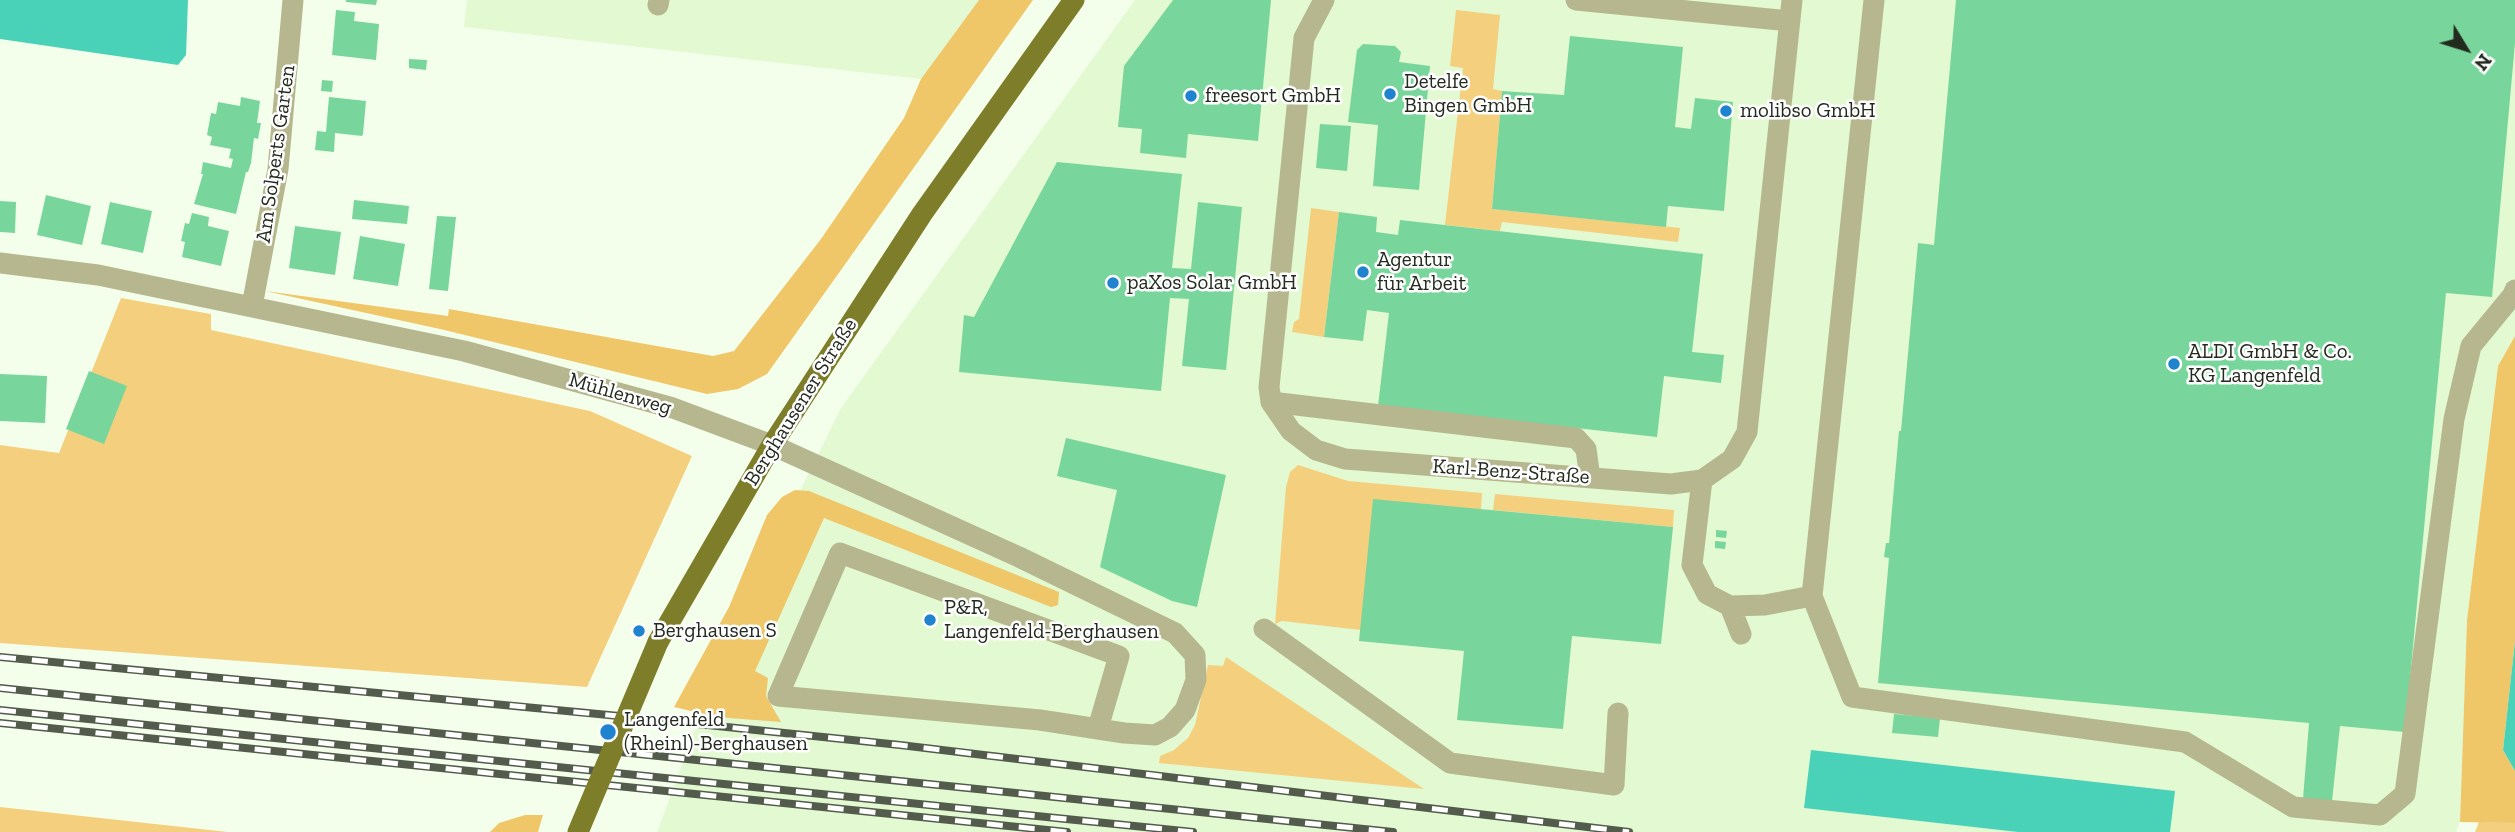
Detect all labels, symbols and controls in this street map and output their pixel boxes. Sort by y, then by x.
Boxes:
north arrow [2431,14,2501,84]
text: N [2469,49,2496,75]
street label: Am Solperts Garten [251,64,301,244]
place label: Detelfe Bingen GmbH [1404,69,1532,119]
place label: freesort GmbH [1205,83,1341,109]
marker: Detelfe Bingen GmbH [1382,86,1398,102]
marker: freesort GmbH [1183,88,1199,104]
place label: molibso GmbH [1740,98,1876,124]
marker: molibso GmbH [1718,103,1734,119]
place label: Agentur für Arbeit [1377,247,1466,297]
marker: Agentur für Arbeit [1355,264,1371,280]
place label: paXos Solar GmbH [1127,270,1297,296]
marker: paXos Solar GmbH [1105,275,1121,291]
street label: Berghausener Straße [739,314,863,490]
place label: ALDI GmbH & Co. KG Langenfeld [2188,339,2352,389]
marker: ALDI GmbH & Co. KG Langenfeld [2166,356,2182,372]
street label: Mühlenweg [566,367,674,421]
street label: Karl-Benz-Straße [1432,454,1590,490]
place label: P&R, Langenfeld-Berghausen [944,595,1159,645]
marker: P&R, Langenfeld-Berghausen [922,612,938,628]
place label: Berghausen S [653,618,777,644]
marker: Berghausen S [631,623,647,639]
place label: Langenfeld (Rheinl)-Berghausen [624,707,808,757]
marker: Langenfeld (Rheinl)-Berghausen [598,722,618,742]

